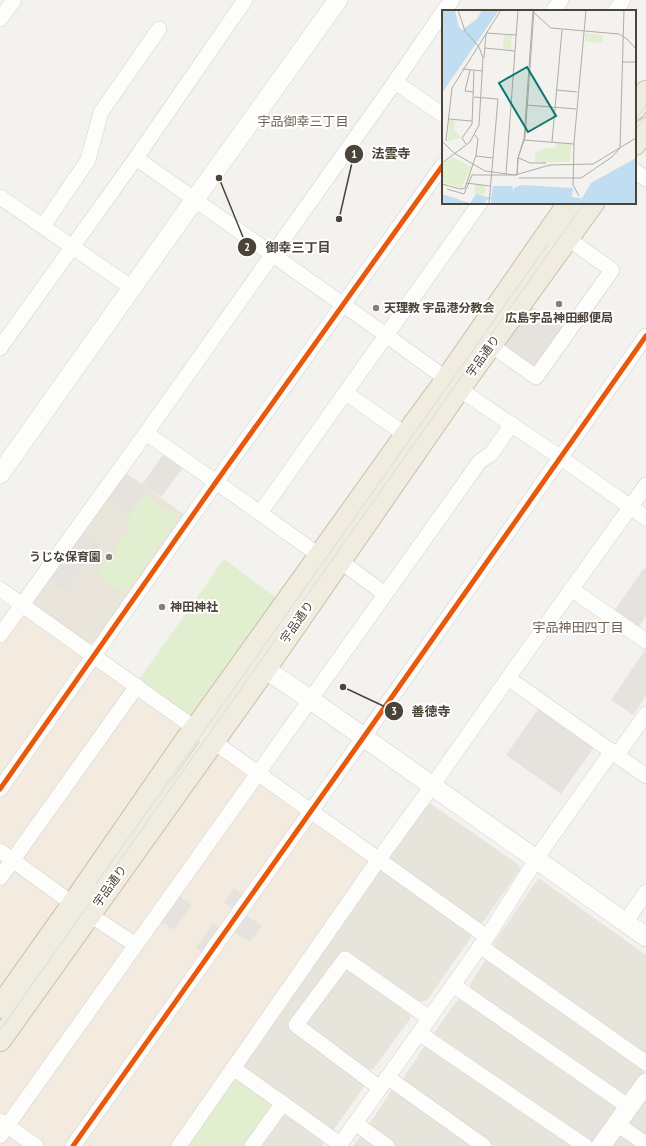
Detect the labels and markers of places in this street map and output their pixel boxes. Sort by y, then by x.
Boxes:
callout: 法雲寺 [344,141,419,166]
callout: 御幸三丁目 [237,235,338,260]
marker: 広島宇品神田郵便局 [554,299,564,309]
place label: 天理教 宇品港分教会 [384,300,494,315]
marker: 天理教 宇品港分教会 [371,303,381,313]
place label: 広島宇品神田郵便局 [505,310,613,325]
place label: うじな保育園 [29,549,101,564]
marker: うじな保育園 [104,552,114,562]
place label: 神田神社 [170,599,218,614]
marker: 神田神社 [157,602,167,612]
callout: 善徳寺 [384,699,459,724]

